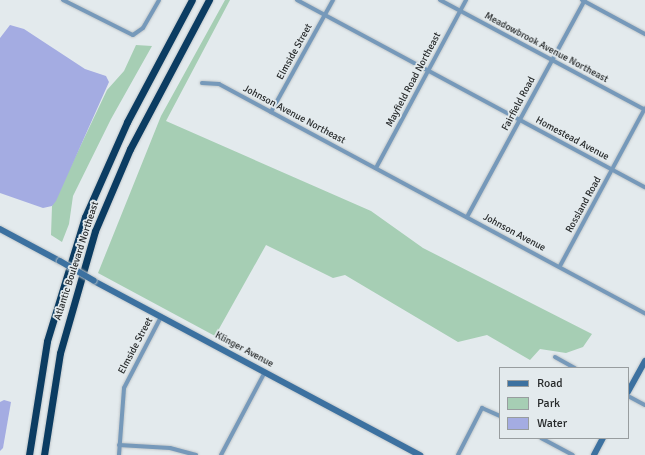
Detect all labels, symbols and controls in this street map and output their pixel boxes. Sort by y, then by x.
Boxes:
street label: Meadowbrook Avenue Northeast [482,10,610,86]
street label: Elmside Street [275,22,315,82]
street label: Mayfield Road Northeast [384,31,444,129]
street label: Fairfield Road [500,75,538,133]
street label: Johnson Avenue Northeast [241,83,347,147]
street label: Homestead Avenue [533,115,611,163]
street label: Rossland Road [564,175,604,235]
street label: Atlantic Boulevard Northeast [52,200,102,322]
street label: Johnson Avenue [481,211,547,255]
street label: Elmside Street [116,316,156,376]
street label: Klinger Avenue [213,330,275,370]
legend [499,367,629,439]
text: Road [537,376,563,391]
text: Park [537,396,560,411]
text: Water [537,416,567,431]

